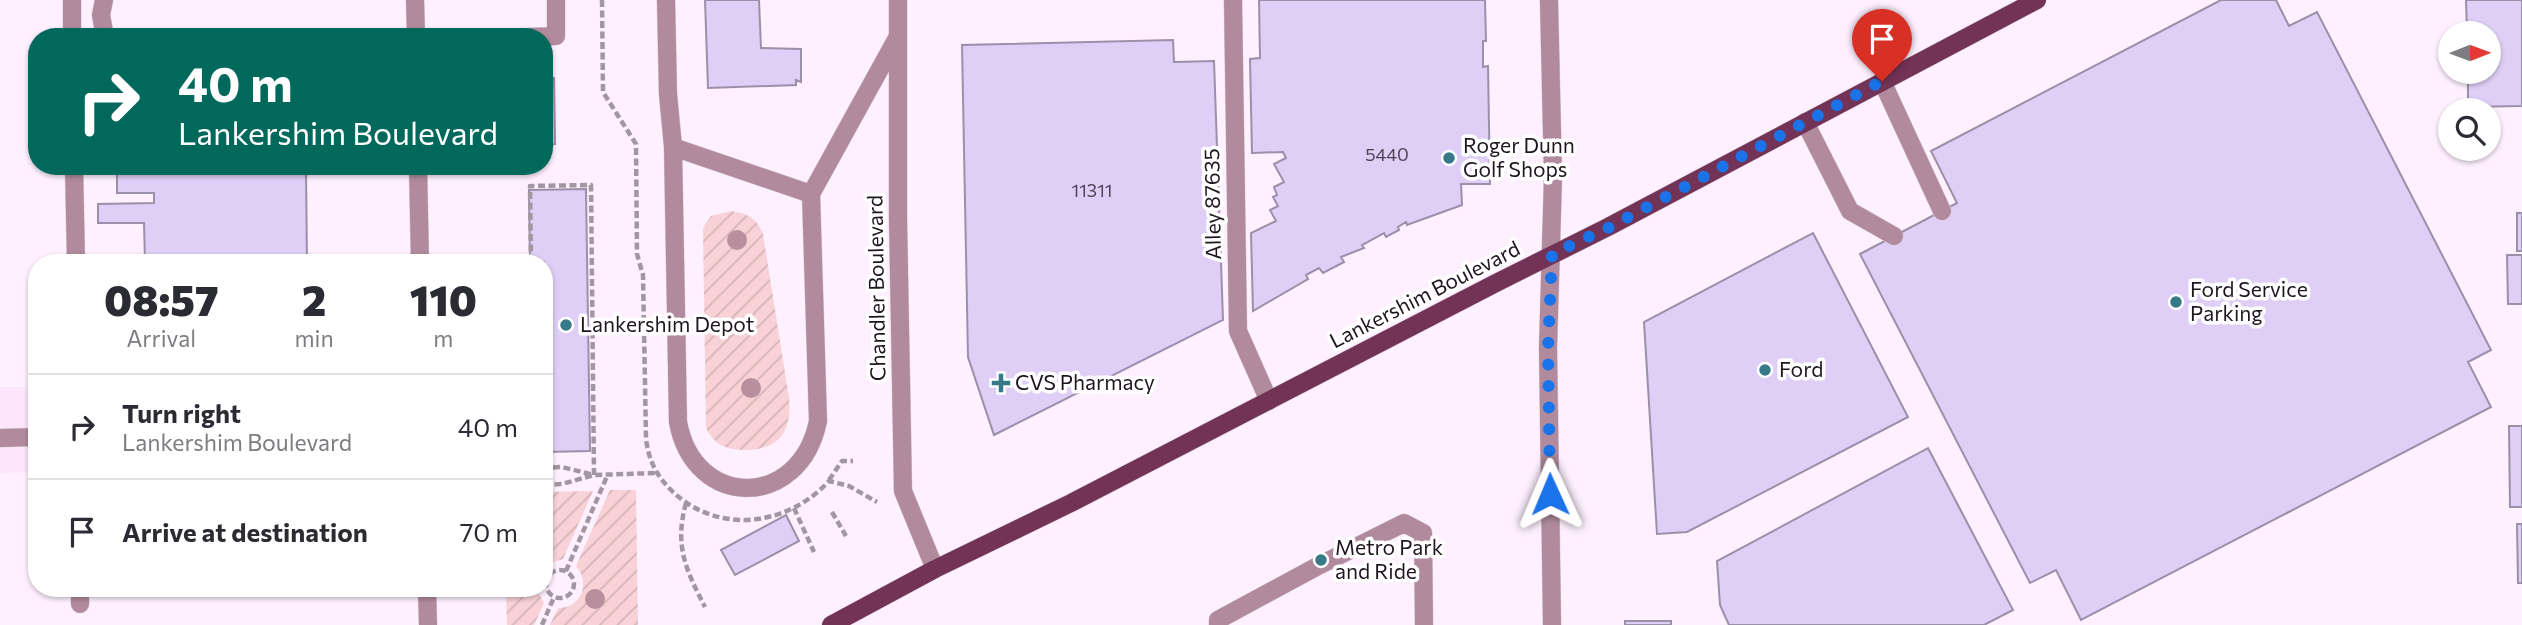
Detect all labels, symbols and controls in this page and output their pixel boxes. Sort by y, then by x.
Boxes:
pin [1852,9,1912,81]
icon: arrive [1863,20,1901,58]
north arrow [2438,21,2501,84]
map controls [2438,21,2501,161]
text: 40 m [178,52,293,112]
icon: right [63,56,154,147]
button: search [2438,98,2501,161]
text: Lankershim Boulevard [178,112,498,152]
place label: Roger Dunn Golf Shops [1463,132,1575,181]
house number: 5440 [1365,143,1409,165]
street label: Alley 87635 [1198,148,1225,260]
marker: Roger Dunn Golf Shops [1441,150,1457,166]
house number: 11311 [1071,179,1113,201]
street label: Chandler Boulevard [861,195,890,381]
street label: Lankershim Boulevard [1325,235,1524,352]
text: 08:57 [104,273,218,325]
text: 2 [302,273,326,325]
text: 110 [410,273,477,325]
place label: Ford Service Parking [2190,276,2308,325]
marker: Ford Service Parking [2168,294,2184,310]
place label: Lankershim Depot [580,311,754,336]
marker: Lankershim Depot [558,317,574,333]
text: Arrival [126,324,196,352]
text: min [294,324,334,352]
text: m [433,324,453,352]
place label: Ford [1779,356,1823,381]
marker: Ford [1757,362,1773,378]
place label: CVS Pharmacy [1015,369,1155,394]
marker: CVS Pharmacy [993,375,1009,391]
text: Turn right [122,397,241,428]
icon: right [63,408,101,446]
text: 40 m [458,411,518,442]
text: Lankershim Boulevard [122,428,352,456]
position arrow [1513,457,1587,531]
icon: arrive [63,513,101,551]
text: Arrive at destination [122,516,368,547]
text: 70 m [460,516,518,547]
place label: Metro Park and Ride [1335,534,1443,583]
marker: Metro Park and Ride [1313,552,1329,568]

